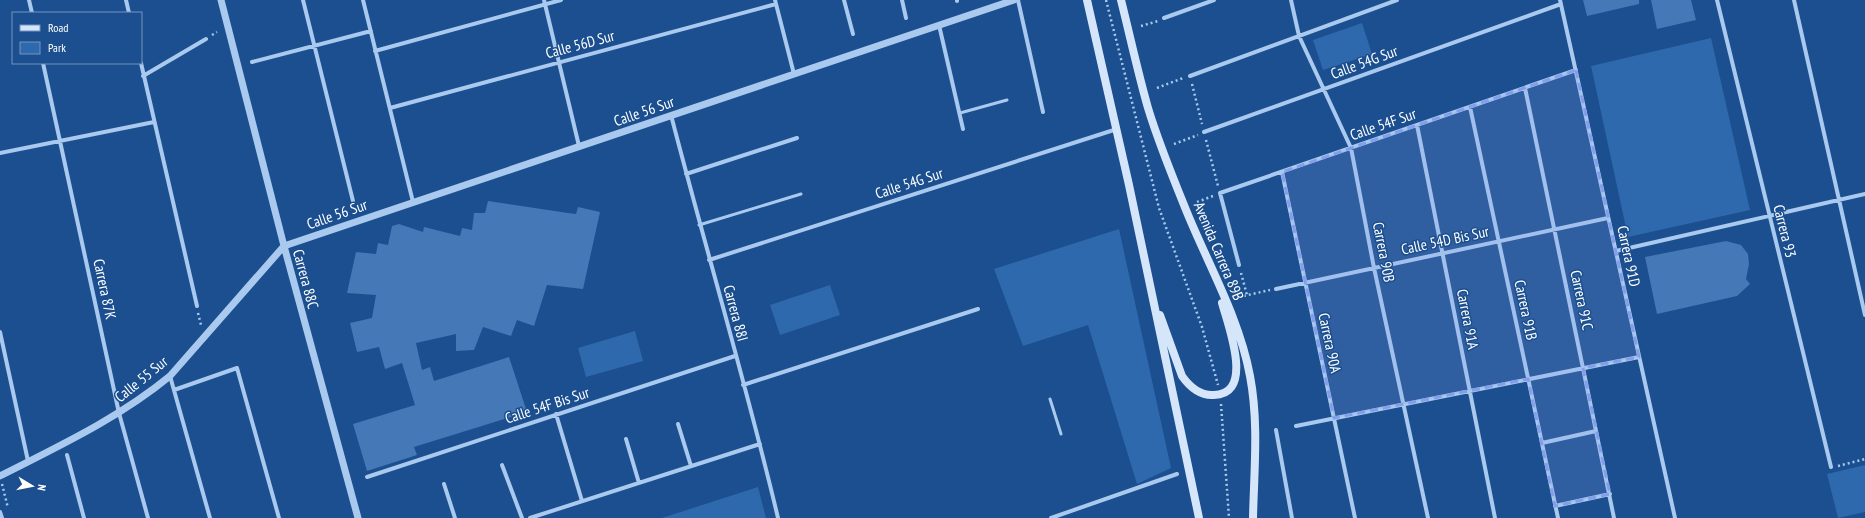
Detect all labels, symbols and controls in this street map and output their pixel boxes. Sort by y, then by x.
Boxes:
legend [12,12,142,64]
text: Road [48,20,68,35]
street label: Calle 56D Sur [543,25,617,62]
text: Park [48,40,66,55]
street label: Calle 54G Sur [1328,41,1401,83]
street label: Calle 56 Sur [611,92,678,130]
street label: Calle 54F Sur [1347,104,1420,144]
street label: Calle 54G Sur [873,163,946,203]
street label: Calle 56 Sur [304,195,371,233]
street label: Avenida Carrera 89B [1190,199,1248,303]
street label: Carrera 93 [1769,203,1801,259]
street label: Carrera 90B [1369,220,1399,284]
street label: Calle 54D Bis Sur [1399,221,1491,259]
street label: Carrera 91D [1613,224,1645,288]
street label: Carrera 88C [289,247,323,311]
street label: Carrera 87K [89,257,121,322]
street label: Carrera 91C [1566,268,1598,332]
street label: Carrera 91B [1510,278,1542,342]
street label: Carrera 88I [719,283,753,343]
street label: Carrera 91A [1453,287,1483,352]
street label: Carrera 90A [1314,311,1346,376]
street label: Calle 55 Sur [111,351,172,406]
street label: Calle 54F Bis Sur [502,382,592,428]
north arrow [12,466,52,506]
text: N [34,484,49,492]

